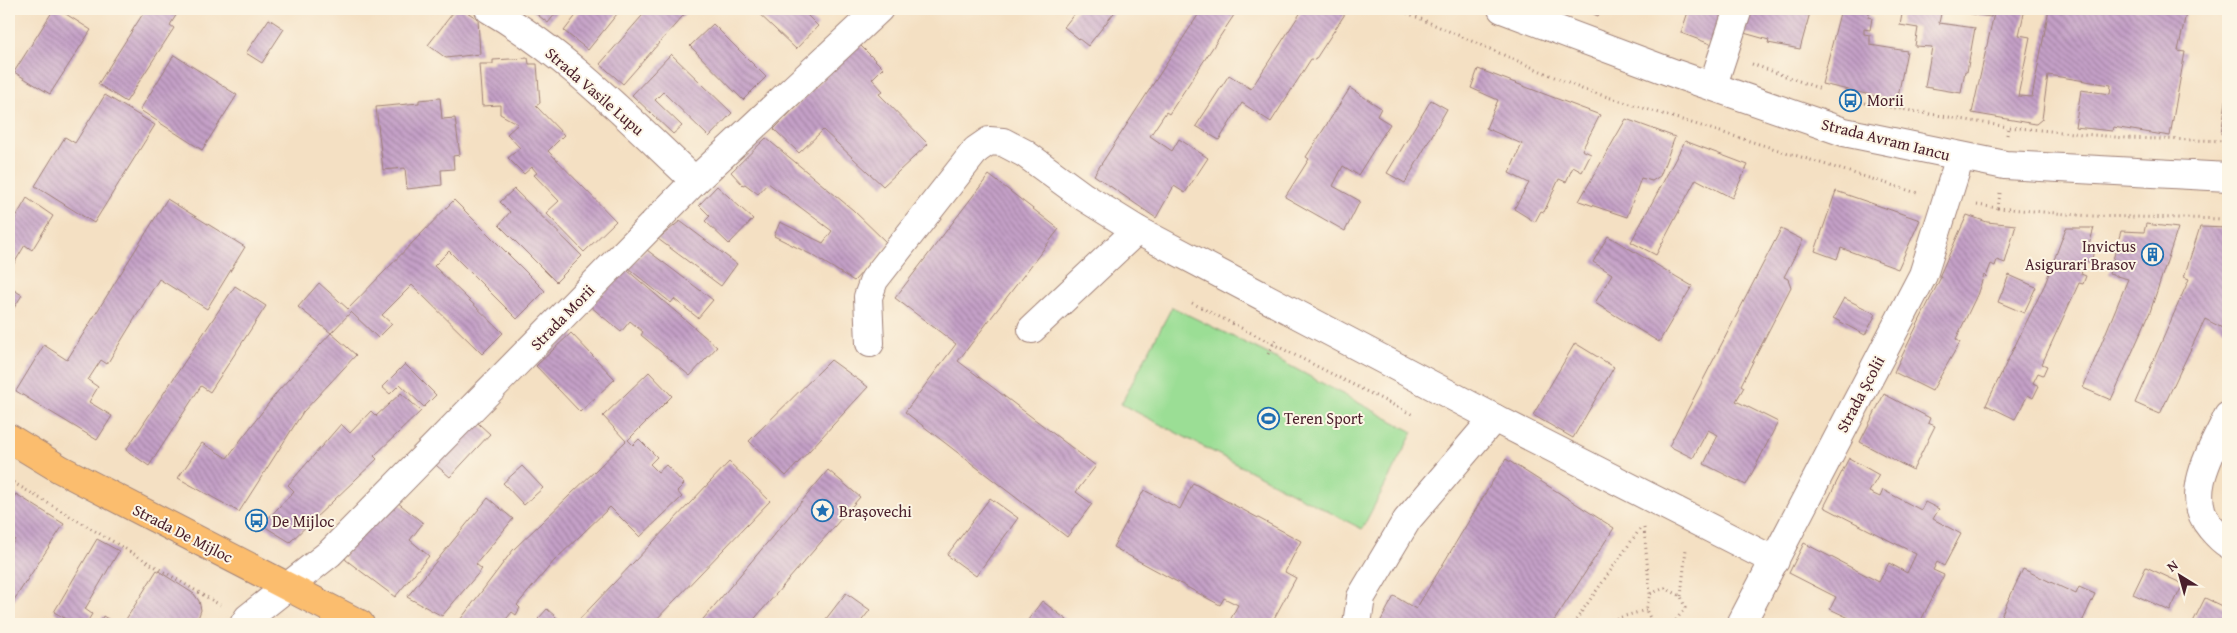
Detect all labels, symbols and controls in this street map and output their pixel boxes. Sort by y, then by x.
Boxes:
street label: Strada Vasile Lupu [540,41,650,141]
bus stop icon: Morii [1839,88,1863,112]
place label: Morii [1867,88,1904,112]
street label: Strada Avram Iancu [1819,111,1953,167]
place label: Invictus Asigurari Brasov [2025,234,2136,276]
building icon: Invictus Asigurari Brasov [2140,243,2164,267]
street label: Strada Morii [524,278,600,356]
street label: Strada Școlii [1830,351,1890,437]
sports icon: Teren Sport [1256,406,1280,430]
place label: Teren Sport [1284,406,1363,430]
street label: Strada De Mijloc [129,497,237,569]
place icon: Brașovechi [811,499,835,523]
place label: Brașovechi [839,499,912,523]
bus stop icon: De Mijloc [244,509,268,533]
place label: De Mijloc [272,509,334,533]
north arrow [2154,550,2204,600]
text: N [2162,554,2182,576]

